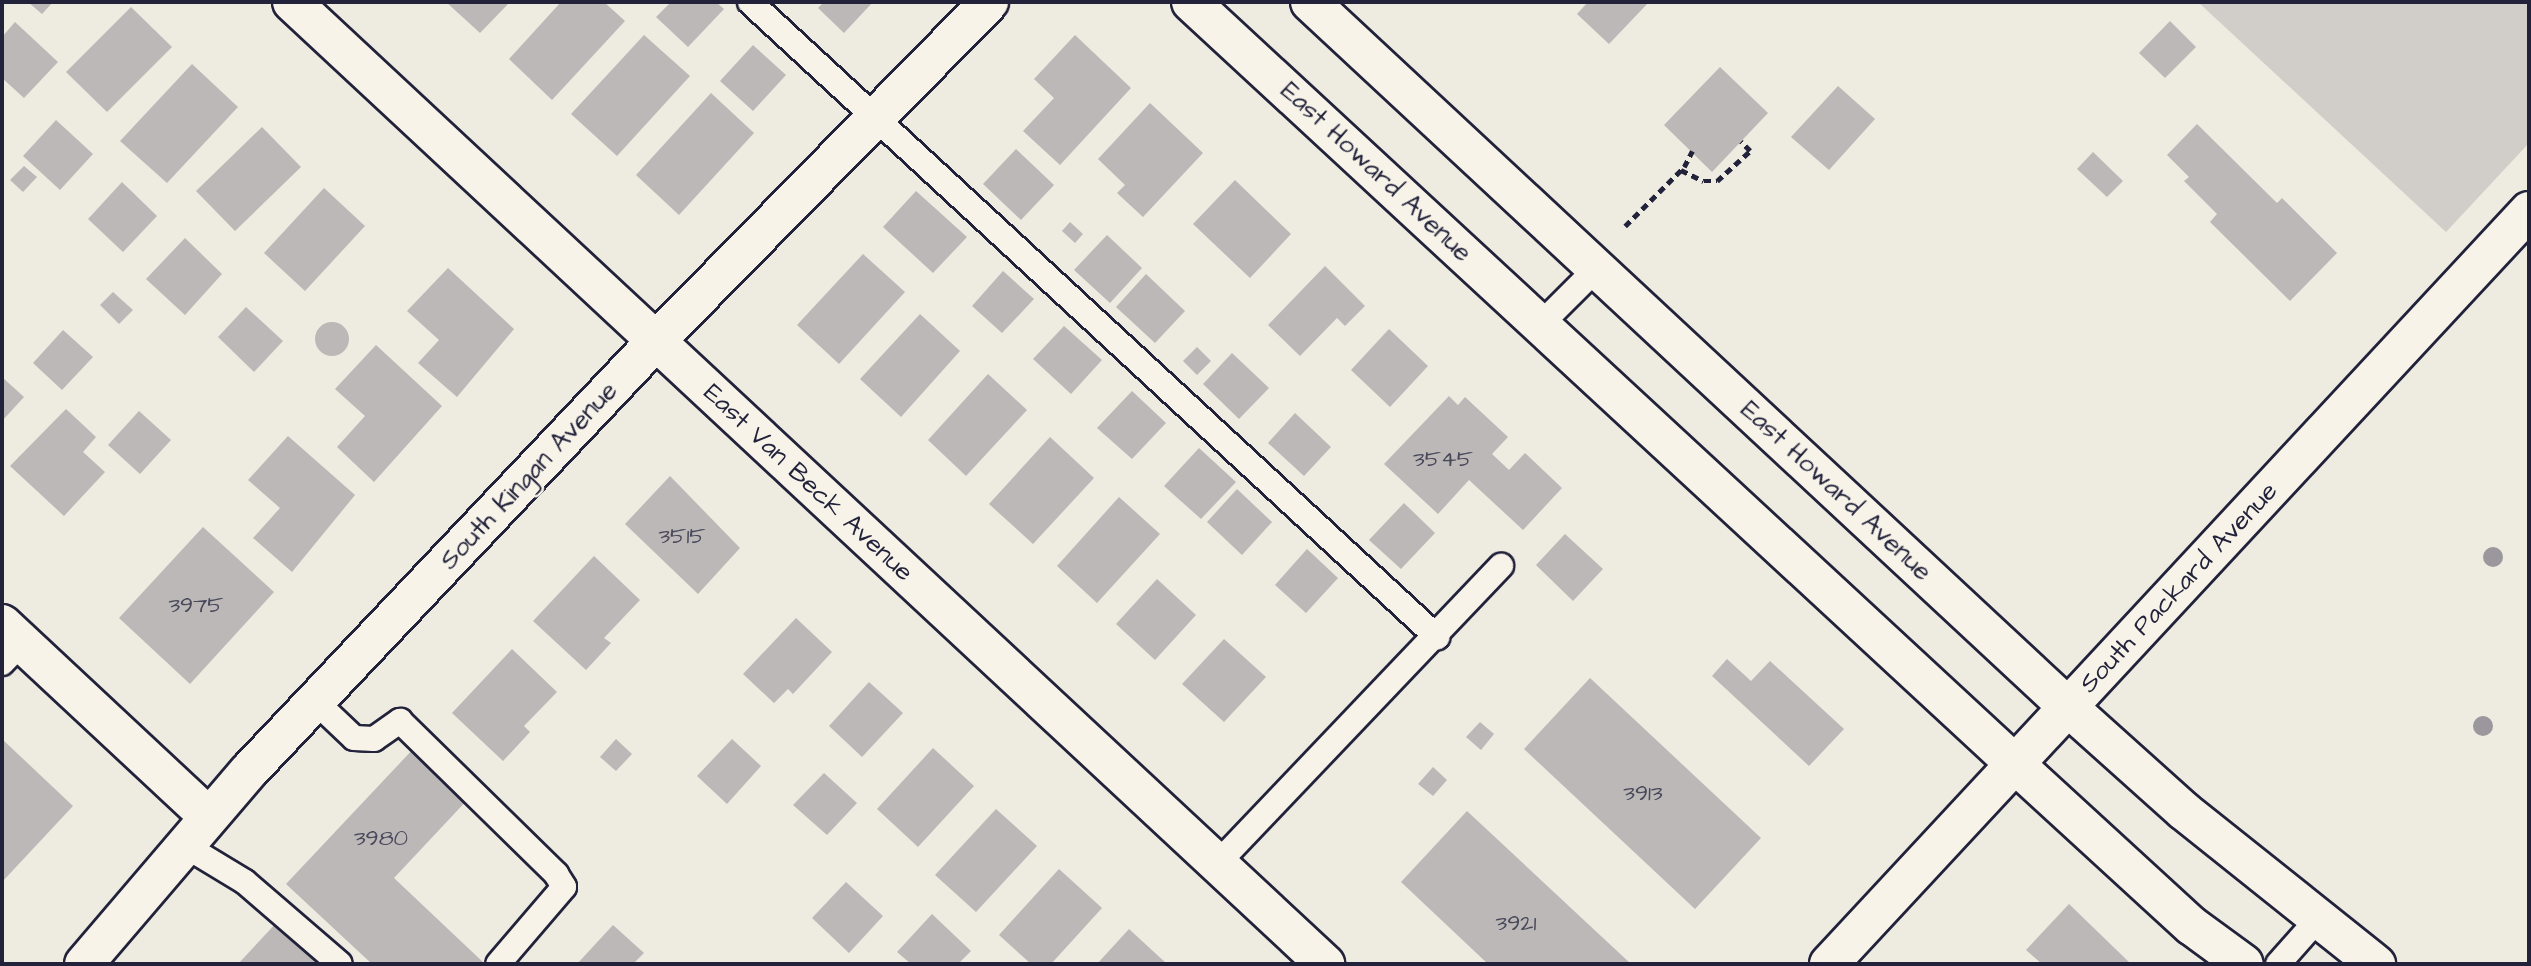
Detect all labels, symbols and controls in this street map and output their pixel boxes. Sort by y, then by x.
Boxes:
street label: East Howard Avenue [1274,75,1478,269]
street label: South Kingan Avenue [434,376,624,576]
street label: East Van Beck Avenue [697,378,919,588]
street label: East Howard Avenue [1734,394,1938,588]
house number: 3545 [1413,445,1473,473]
street label: South Packard Avenue [2073,476,2285,700]
house number: 3515 [658,522,706,550]
house number: 3975 [168,591,224,619]
house number: 3913 [1623,779,1663,807]
house number: 3980 [354,824,408,852]
house number: 3921 [1496,909,1536,937]

